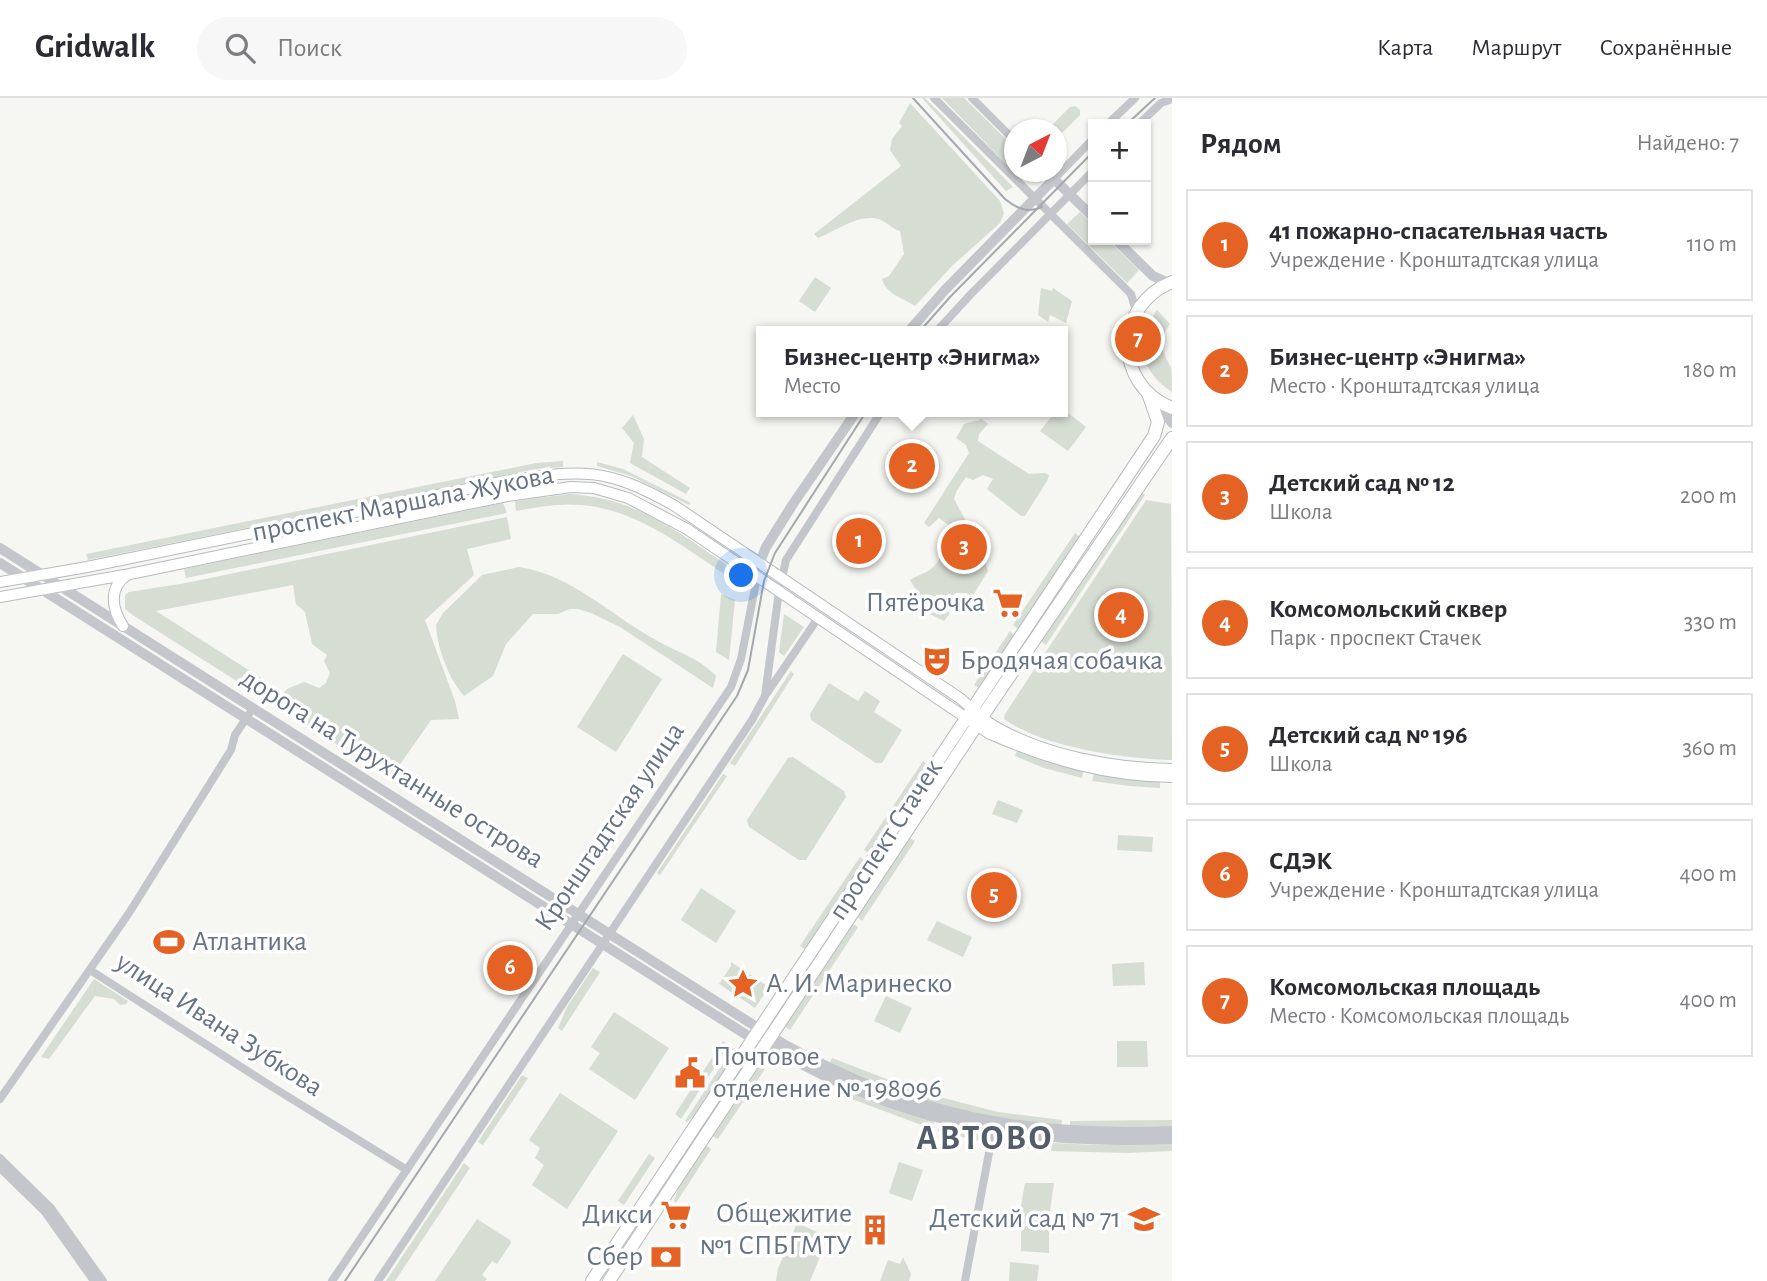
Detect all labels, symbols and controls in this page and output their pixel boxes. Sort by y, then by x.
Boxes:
search box [197,17,687,80]
icon: search [221,29,259,67]
text: Gridwalk [35,31,155,64]
text: Поиск [277,35,342,61]
text: Карта [1377,36,1433,60]
text: Маршрут [1471,36,1561,60]
text: Сохранённые [1599,36,1732,60]
north arrow [1004,119,1067,182]
map controls [1088,119,1151,245]
button: + [1088,119,1151,182]
text: Рядом [1200,129,1282,159]
text: Найдено: 7 [1636,132,1739,155]
button: − [1088,182,1151,245]
text: 41 пожарно-спасательная часть [1269,218,1607,244]
text: 1 [1221,233,1229,256]
text: 110 m [1687,233,1737,256]
text: Учреждение · Кронштадтская улица [1269,249,1599,272]
pin: 7 [1115,313,1161,365]
popup [756,326,1068,417]
text: Бизнес-центр «Энигма» [783,344,1041,370]
text: Бизнес-центр «Энигма» [1269,344,1526,370]
text: 2 [1220,359,1230,382]
text: 180 m [1684,359,1737,382]
text: Место [783,375,841,398]
text: Место · Кронштадтская улица [1269,375,1540,398]
pin: 2 [889,440,935,492]
street label: проспект Маршала Жукова [250,461,556,547]
text: Детский сад № 12 [1269,470,1455,496]
text: 3 [1220,485,1230,508]
text: 200 m [1680,485,1737,508]
text: Школа [1269,501,1333,524]
pin: 1 [836,515,882,567]
pin: 3 [941,521,987,573]
your location [724,558,758,592]
supermarket icon: Пятёрочка [991,586,1025,620]
place label: Пятёрочка [866,589,985,617]
pin: 4 [1098,589,1144,641]
text: Комсомольский сквер [1269,596,1507,622]
text: 4 [1219,611,1231,634]
text: 330 m [1684,611,1737,634]
text: Парк · проспект Стачек [1269,627,1481,650]
theatre icon: Бродячая собачка [920,644,954,678]
place label: Бродячая собачка [960,647,1163,675]
street label: дорога на Турухтанные острова [236,664,548,874]
street label: Кронштадтская улица [530,718,690,936]
text: Детский сад № 196 [1269,722,1468,748]
text: 5 [1220,737,1230,760]
text: 360 m [1682,737,1737,760]
text: Школа [1269,753,1333,776]
street label: проспект Стачек [824,755,948,925]
text: СДЭК [1269,848,1332,874]
text: 6 [1219,863,1231,886]
text: 400 m [1679,863,1737,886]
pin: 5 [971,869,1017,921]
text: Учреждение · Кронштадтская улица [1269,879,1599,902]
sports icon: Атлантика [152,925,186,959]
place label: Атлантика [192,928,307,956]
pin: 6 [487,942,533,994]
street label: улица Ивана Зубкова [110,947,328,1102]
place icon: А. И. Маринеско [726,967,760,1001]
place label: А. И. Маринеско [766,970,952,998]
text: Комсомольская площадь [1269,974,1540,1000]
text: 7 [1220,989,1230,1012]
text: 400 m [1679,989,1737,1012]
text: Место · Комсомольская площадь [1269,1005,1569,1028]
place label: Почтовое отделение № 198096 [713,1043,942,1103]
public building icon: Почтовое отделение № 198096 [673,1056,707,1090]
district label: АВТОВО [916,1121,1054,1156]
supermarket icon: Дикси [659,1198,693,1232]
place label: Общежитие №1 СПБГМТУ [699,1200,852,1260]
place label: Дикси [582,1201,653,1229]
school or university icon: Детский сад № 71 [1127,1202,1161,1236]
place label: Детский сад № 71 [929,1205,1121,1233]
building icon: Общежитие №1 СПБГМТУ [858,1213,892,1247]
bank icon: Сбер [649,1240,683,1274]
place label: Сбер [586,1243,643,1271]

